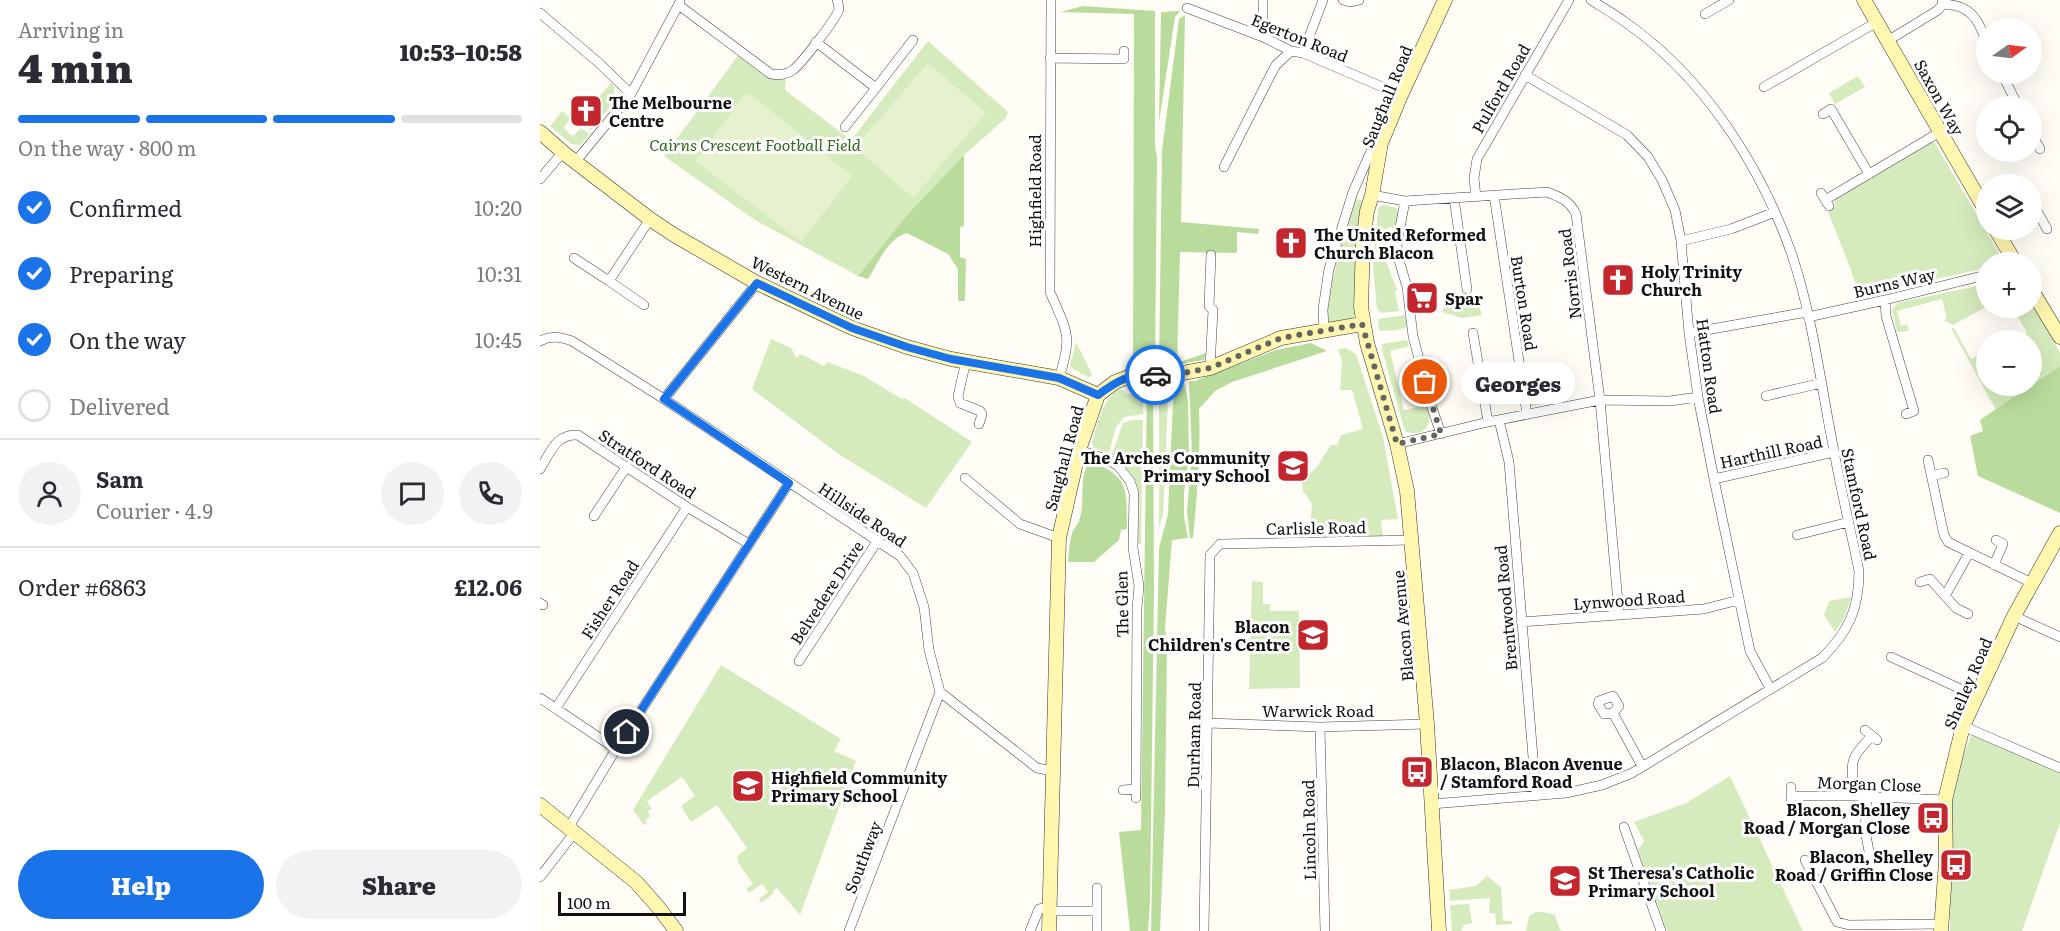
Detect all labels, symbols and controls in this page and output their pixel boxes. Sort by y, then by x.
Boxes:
street label: Egerton Road [1248,7,1352,67]
text: Arriving in [18,14,124,44]
north arrow [1976,18,2042,84]
map controls [1976,18,2042,396]
text: 10:53–10:58 [400,35,522,68]
text: 4 min [18,37,133,95]
street label: Pulford Road [1465,39,1535,137]
street label: Saughall Road [1355,41,1418,151]
street label: Saxon Way [1909,54,1971,140]
place label: The Melbourne Centre [609,90,732,132]
church icon: The Melbourne Centre [568,93,604,129]
button: locate [1976,96,2042,162]
text: On the way · 800 m [18,132,196,162]
park label: Cairns Crescent Football Field [649,132,862,156]
street label: Highfield Road [1022,134,1046,248]
button: layers [1976,174,2042,240]
icon: check [18,191,51,224]
text: Confirmed [69,191,182,224]
text: 10:20 [474,192,522,222]
place label: The United Reformed Church Blacon [1314,222,1487,264]
church icon: The United Reformed Church Blacon [1273,225,1309,261]
street label: Norris Road [1551,227,1586,321]
street label: Western Avenue [747,249,869,325]
button: + [1976,252,2042,318]
street label: Burton Road [1506,253,1544,353]
icon: check [18,257,51,290]
text: Preparing [69,257,173,290]
text: 10:31 [477,258,522,288]
place label: Holy Trinity Church [1641,259,1742,301]
street label: Burns Way [1851,261,1938,303]
church icon: Holy Trinity Church [1600,262,1636,298]
supermarket icon: Spar [1404,280,1440,316]
place label: Spar [1445,286,1483,310]
street label: Hatton Road [1691,317,1729,416]
icon: check [18,323,51,356]
text: On the way [69,323,186,356]
text: 10:45 [475,324,522,354]
button: − [1976,330,2042,396]
courier [1125,345,1185,405]
pin [1399,356,1450,407]
icon: car [1139,359,1172,392]
callout: Georges [1461,361,1575,403]
icon: bag [1408,365,1441,398]
text: Georges [1475,368,1561,398]
text: Delivered [69,389,170,422]
street label: Saughall Road [1037,402,1089,514]
street label: Stratford Road [594,422,702,504]
street label: Harthill Road [1717,428,1825,474]
place label: The Arches Community Primary School [1081,445,1270,487]
street label: Stamford Road [1836,446,1884,563]
school or university icon: The Arches Community Primary School [1275,448,1311,484]
button: person [18,462,81,525]
text: Sam [96,462,144,495]
button: chat [381,462,444,525]
button: phone [459,462,522,525]
street label: Hillside Road [814,476,912,553]
text: Courier · 4.9 [96,495,213,525]
street label: Carlisle Road [1266,514,1366,540]
street label: Belvedere Drive [783,535,869,649]
street label: Brentwood Road [1488,544,1522,672]
street label: Fisher Road [574,554,644,644]
street label: Blacon Avenue [1385,569,1419,683]
text: Order #6863 [18,570,147,603]
text: £12.06 [454,570,522,603]
street label: The Glen [1108,570,1134,638]
street label: Lynwood Road [1572,583,1686,615]
place label: Blacon Children's Centre [1148,614,1290,656]
school or university icon: Blacon Children's Centre [1295,617,1331,653]
street label: Shelley Road [1937,633,1997,733]
street label: Durham Road [1180,681,1206,788]
street label: Warwick Road [1262,698,1374,722]
pin [601,706,652,757]
icon: home [610,715,643,748]
place label: Blacon, Blacon Avenue / Stamford Road [1440,751,1623,793]
bus stop icon: Blacon, Blacon Avenue / Stamford Road [1399,754,1435,790]
place label: Highfield Community Primary School [771,765,948,807]
school or university icon: Highfield Community Primary School [730,768,766,804]
street label: Morgan Close [1816,769,1922,797]
street label: Lincoln Road [1295,779,1321,881]
place label: Blacon, Shelley Road / Morgan Close [1743,797,1910,839]
bus stop icon: Blacon, Shelley Road / Morgan Close [1915,800,1951,836]
street label: Southway [837,817,887,897]
place label: Blacon, Shelley Road / Griffin Close [1775,844,1933,886]
bus stop icon: Blacon, Shelley Road / Griffin Close [1938,847,1974,883]
button: Help [18,850,264,919]
button: Share [276,850,522,919]
place label: St Theresa's Catholic Primary School [1588,860,1754,902]
school or university icon: St Theresa's Catholic Primary School [1547,863,1583,899]
scale bar [558,889,686,916]
text: 100 m [567,890,611,914]

